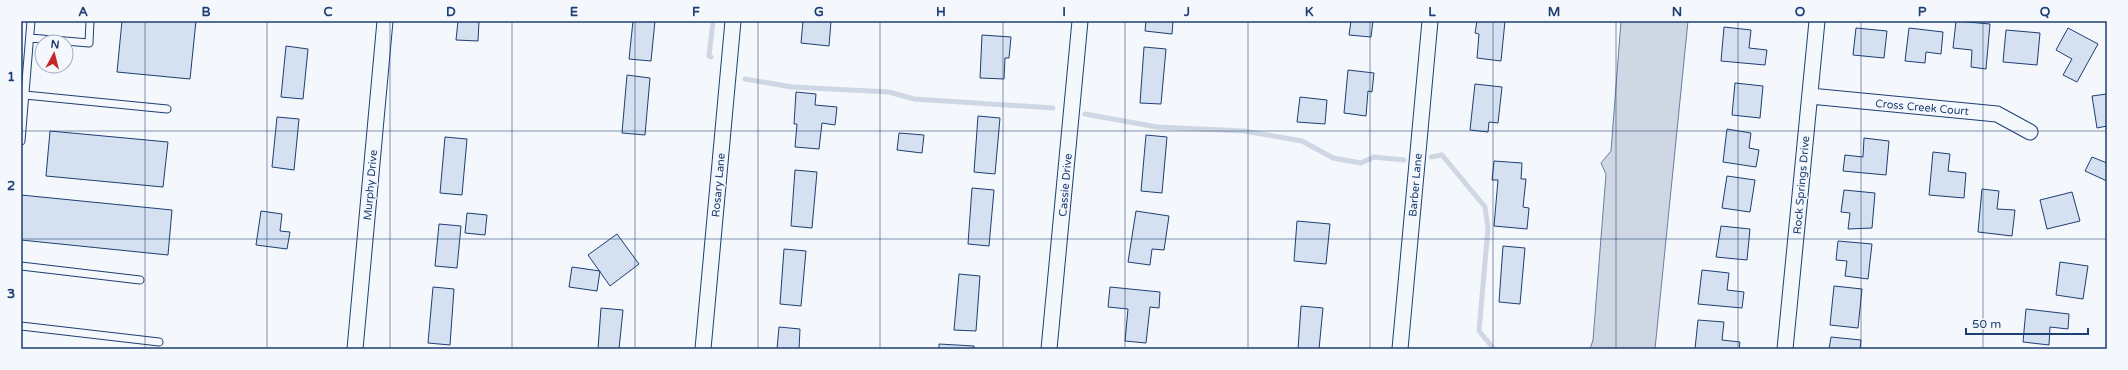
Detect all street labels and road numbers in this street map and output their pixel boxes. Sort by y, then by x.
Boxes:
street label: Cross Creek Court [1875,97,1969,118]
street label: Rock Springs Drive [1791,135,1812,235]
street label: Murphy Drive [361,149,380,221]
street label: Rosary Lane [709,152,728,218]
street label: Cassie Drive [1056,153,1075,217]
street label: Barber Lane [1406,153,1425,217]

